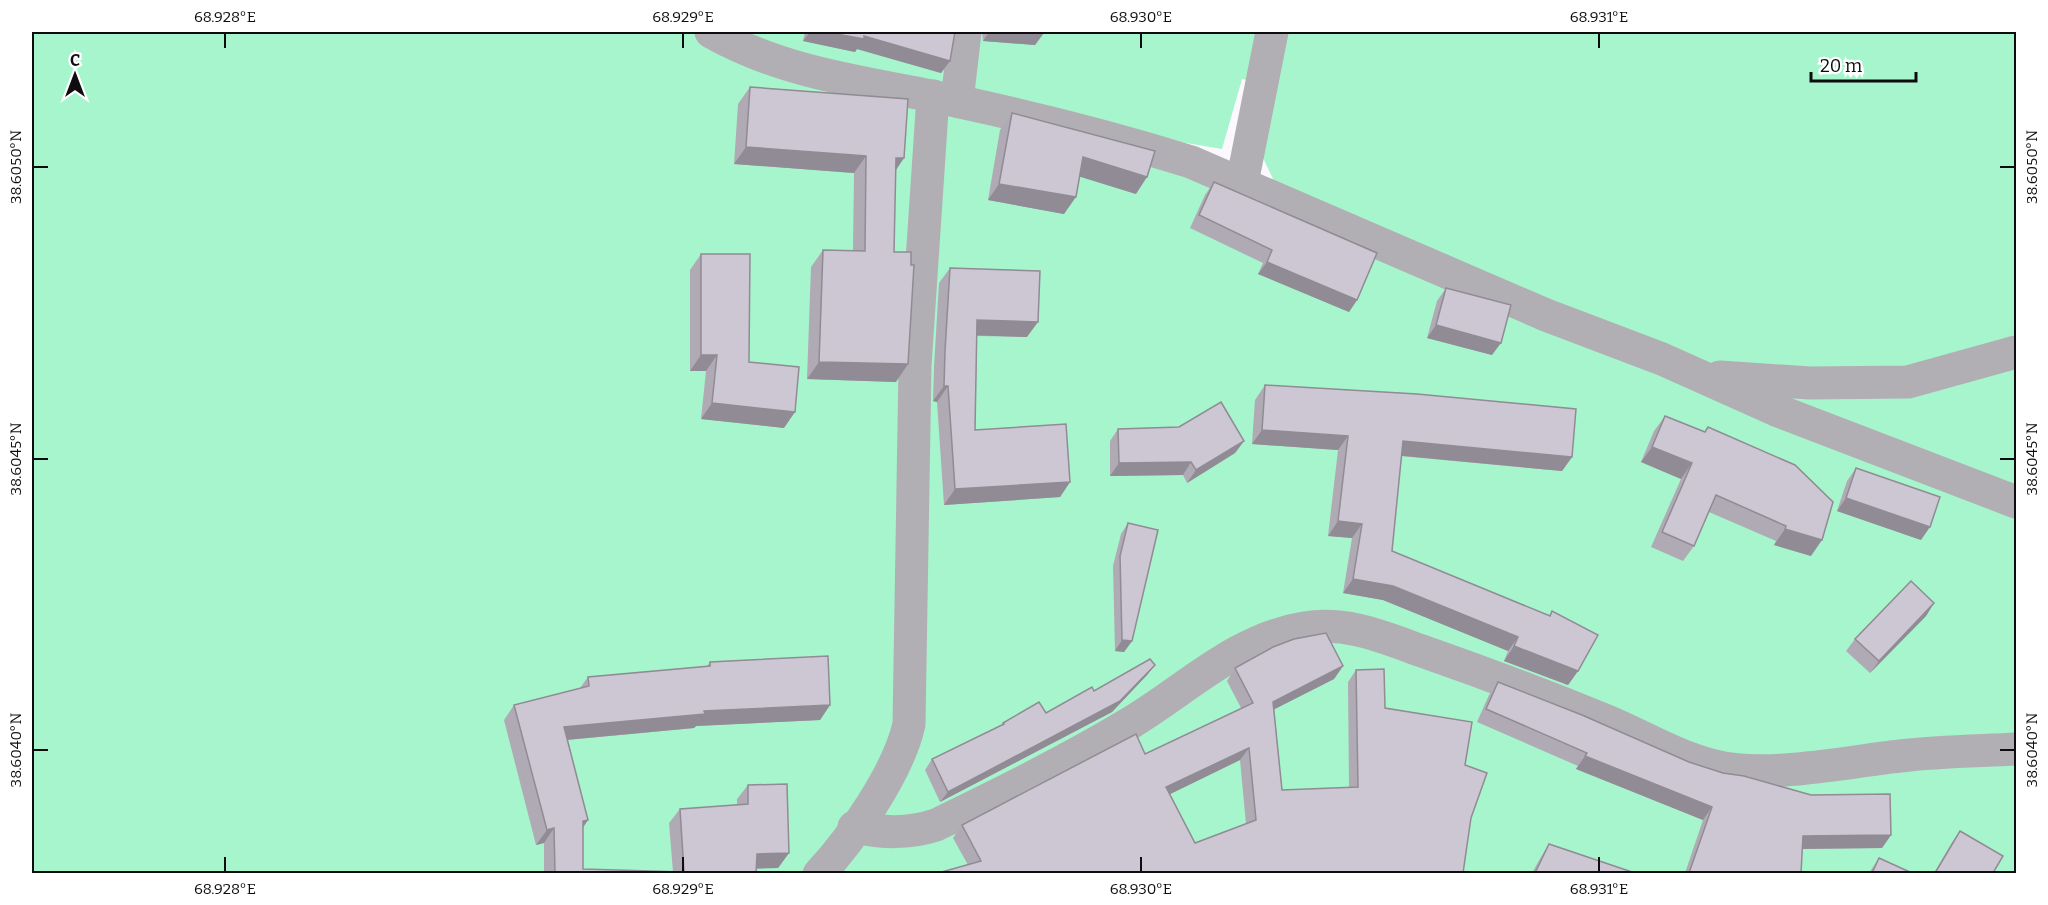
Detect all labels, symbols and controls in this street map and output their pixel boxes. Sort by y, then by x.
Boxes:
text: 68.928°E [194,8,256,26]
text: 68.929°E [652,8,714,26]
text: 68.930°E [1110,8,1172,26]
text: 68.931°E [1570,8,1628,26]
north arrow [45,45,105,105]
scale bar [1811,45,1916,83]
text: С [70,51,80,70]
text: 20 m [1820,55,1862,77]
text: 38.6050°N [7,130,25,204]
text: 38.6050°N [2023,130,2041,204]
text: 38.6045°N [7,422,25,496]
text: 38.6045°N [2023,422,2041,496]
text: 38.6040°N [7,712,25,787]
text: 38.6040°N [2023,712,2041,787]
text: 68.928°E [194,880,256,898]
text: 68.929°E [652,880,714,898]
text: 68.930°E [1110,880,1172,898]
text: 68.931°E [1570,880,1628,898]

